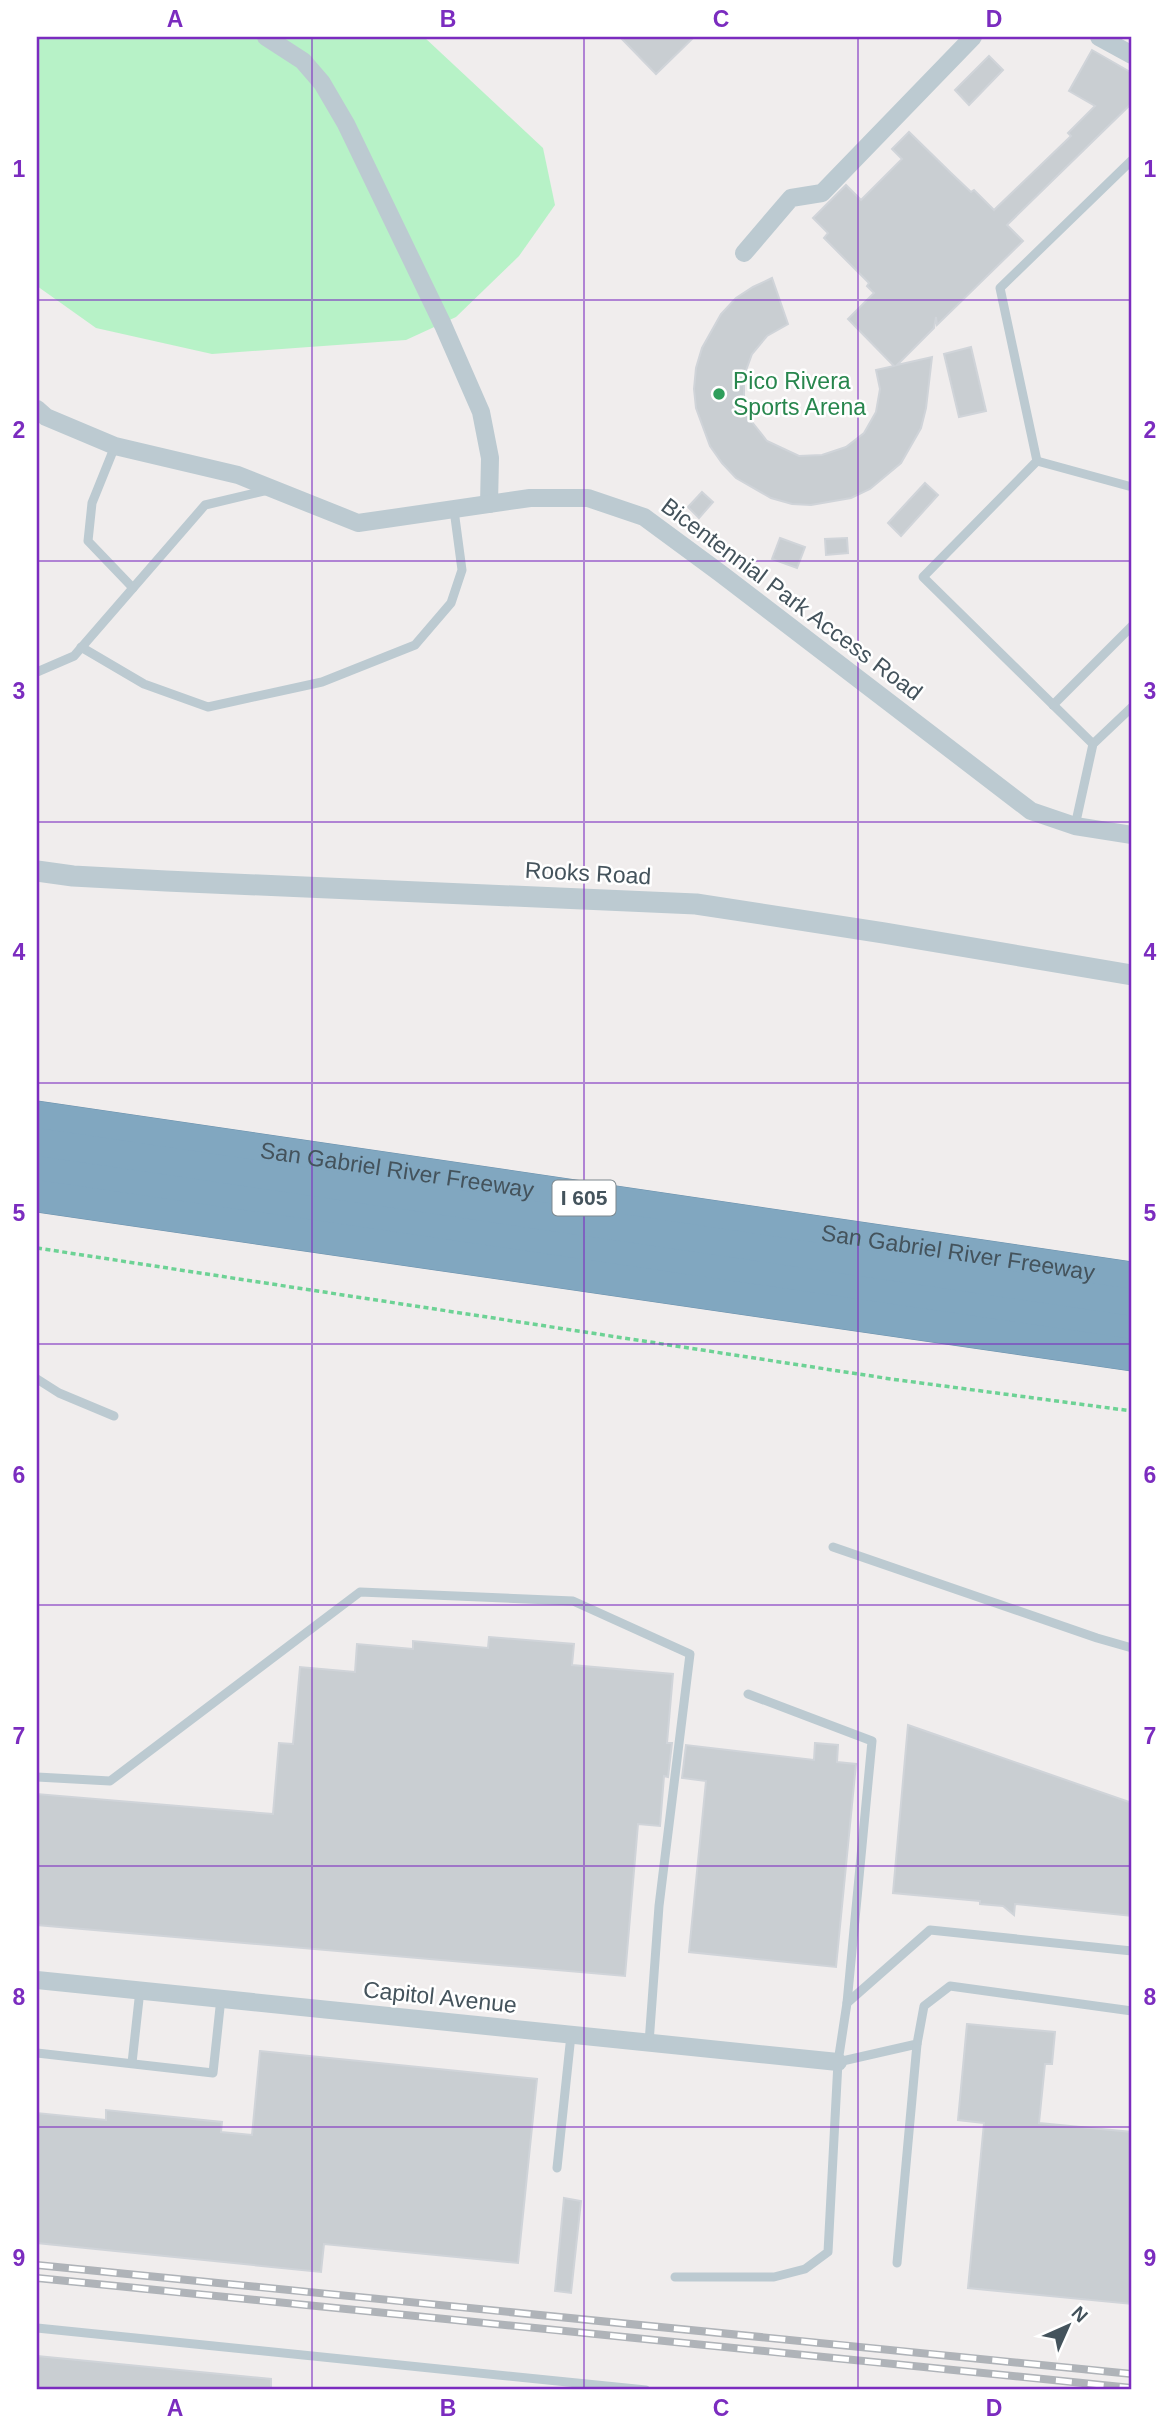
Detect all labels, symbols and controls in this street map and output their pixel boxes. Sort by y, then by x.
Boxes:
text: A [167,6,183,32]
text: B [440,6,456,32]
text: C [713,6,729,32]
text: D [986,6,1002,32]
text: 1 [13,156,26,182]
text: 1 [1144,156,1157,182]
place label: Pico Rivera Sports Arena [733,368,866,420]
marker: Pico Rivera Sports Arena [711,386,727,402]
text: 2 [13,417,25,443]
text: 2 [1144,417,1156,443]
street label: Bicentennial Park Access Road [657,492,927,706]
text: 3 [13,678,25,704]
text: 3 [1144,678,1156,704]
street label: Rooks Road [524,857,652,889]
text: 4 [13,939,26,965]
text: 4 [1144,939,1157,965]
street label: San Gabriel River Freeway [259,1137,536,1203]
road number: I 605 [552,1180,616,1216]
text: 5 [13,1200,26,1226]
text: 5 [1144,1200,1157,1226]
street label: San Gabriel River Freeway [820,1219,1097,1285]
text: 6 [13,1462,25,1488]
text: 6 [1144,1462,1156,1488]
text: 7 [13,1723,25,1749]
text: 7 [1144,1723,1156,1749]
street label: Capitol Avenue [362,1976,518,2018]
text: 8 [13,1984,26,2010]
text: 8 [1144,1984,1157,2010]
text: 9 [13,2245,25,2271]
text: 9 [1144,2245,1156,2271]
north arrow [1032,2290,1102,2360]
text: N [1067,2302,1092,2327]
text: A [167,2395,183,2421]
text: B [440,2395,456,2421]
text: C [713,2395,729,2421]
text: D [986,2395,1002,2421]

